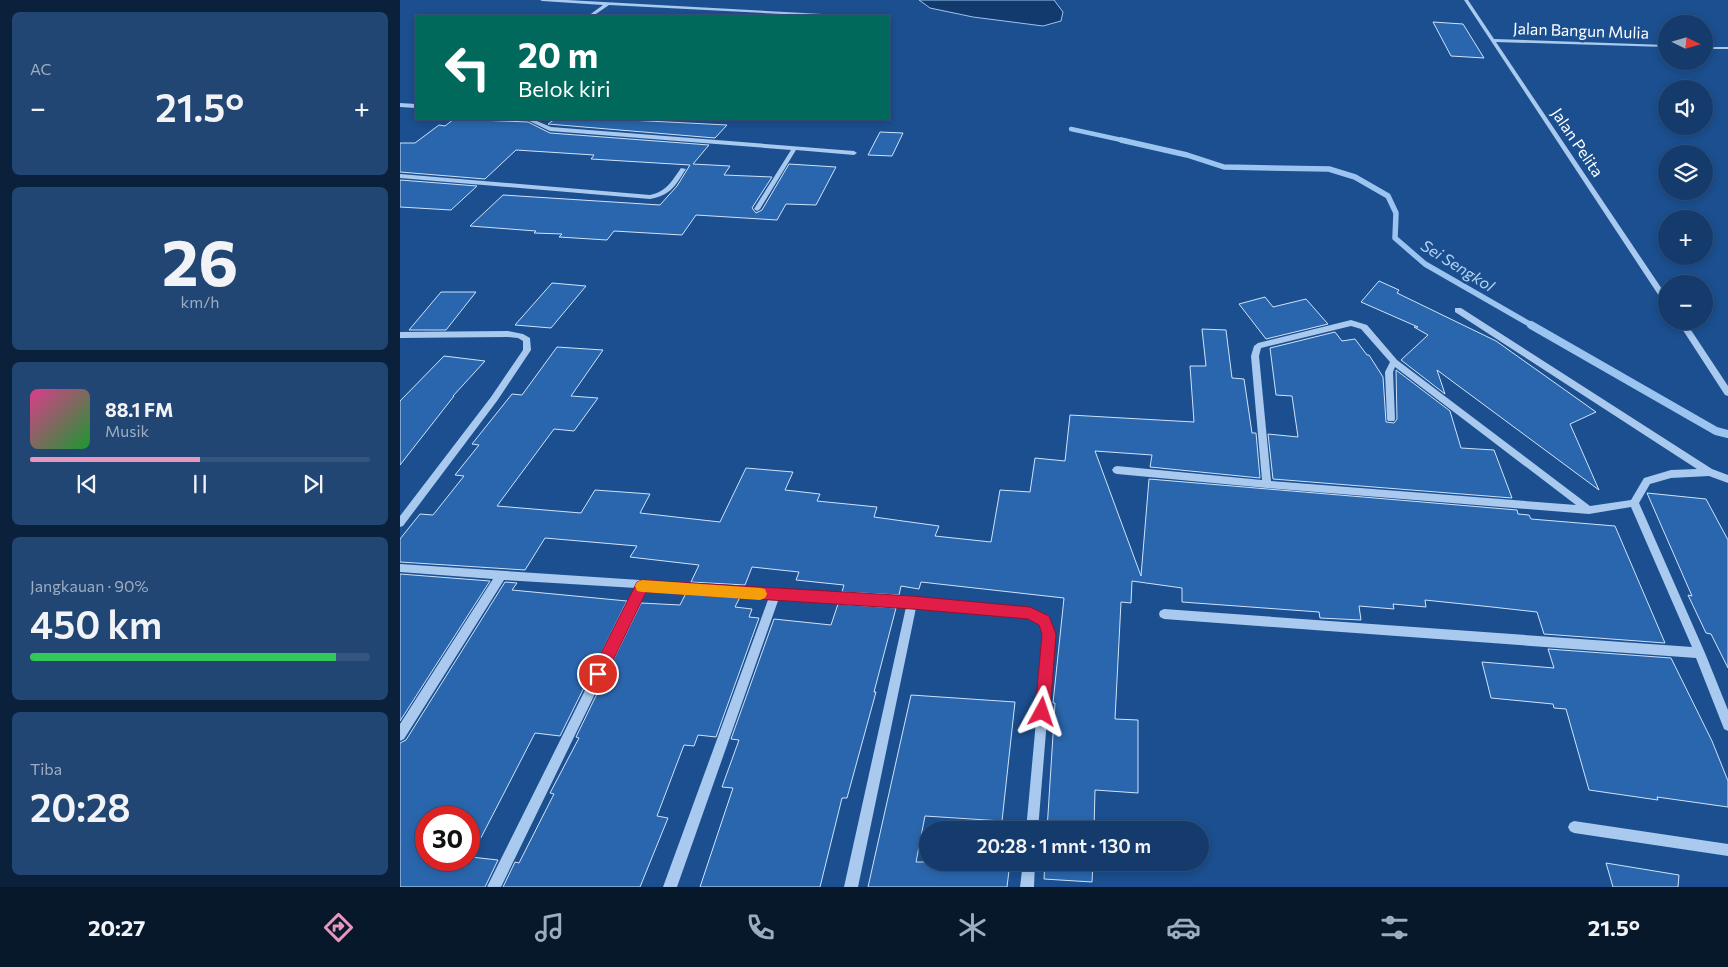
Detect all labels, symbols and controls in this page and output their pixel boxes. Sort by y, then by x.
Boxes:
north arrow [1658,15,1712,70]
map controls [1658,15,1713,330]
street label: Jalan Bangun Mulia [1513,18,1649,42]
text: 20 m [518,32,598,75]
icon: left [435,35,500,100]
text: AC [30,59,52,78]
text: Belok kiri [518,75,611,102]
button: sound [1658,80,1713,135]
text: 21.5° [155,83,244,130]
text: − [30,90,46,124]
text: + [354,90,370,124]
street label: Jalan Pelita [1548,104,1608,180]
button: layers [1658,145,1713,200]
button: + [1658,210,1713,265]
text: 26 [162,220,238,299]
water label: Sei Sengkol [1418,235,1499,295]
button: − [1658,275,1713,330]
text: km/h [181,292,219,311]
text: 88.1 FM [105,398,173,421]
text: Musik [105,421,149,440]
icon: previous [73,470,101,498]
icon: pause [186,470,214,498]
icon: next [299,470,327,498]
text: Jangkauan · 90% [30,576,149,595]
text: 450 km [30,600,162,647]
pin [577,653,619,695]
icon: arrive [584,660,612,688]
position arrow [1015,685,1067,737]
text: Tiba [30,759,62,778]
text: 20:28 [30,783,131,830]
speed limit sign: 30 [415,806,480,871]
text: 20:28 · 1 mnt · 130 m [977,834,1151,857]
icon: directions [321,910,356,945]
icon: music [532,910,567,945]
icon: phone [743,910,778,945]
icon: climate [955,910,990,945]
icon: car [1166,910,1201,945]
icon: filters [1377,910,1412,945]
text: 20:27 [88,914,145,941]
text: 21.5° [1588,914,1640,941]

